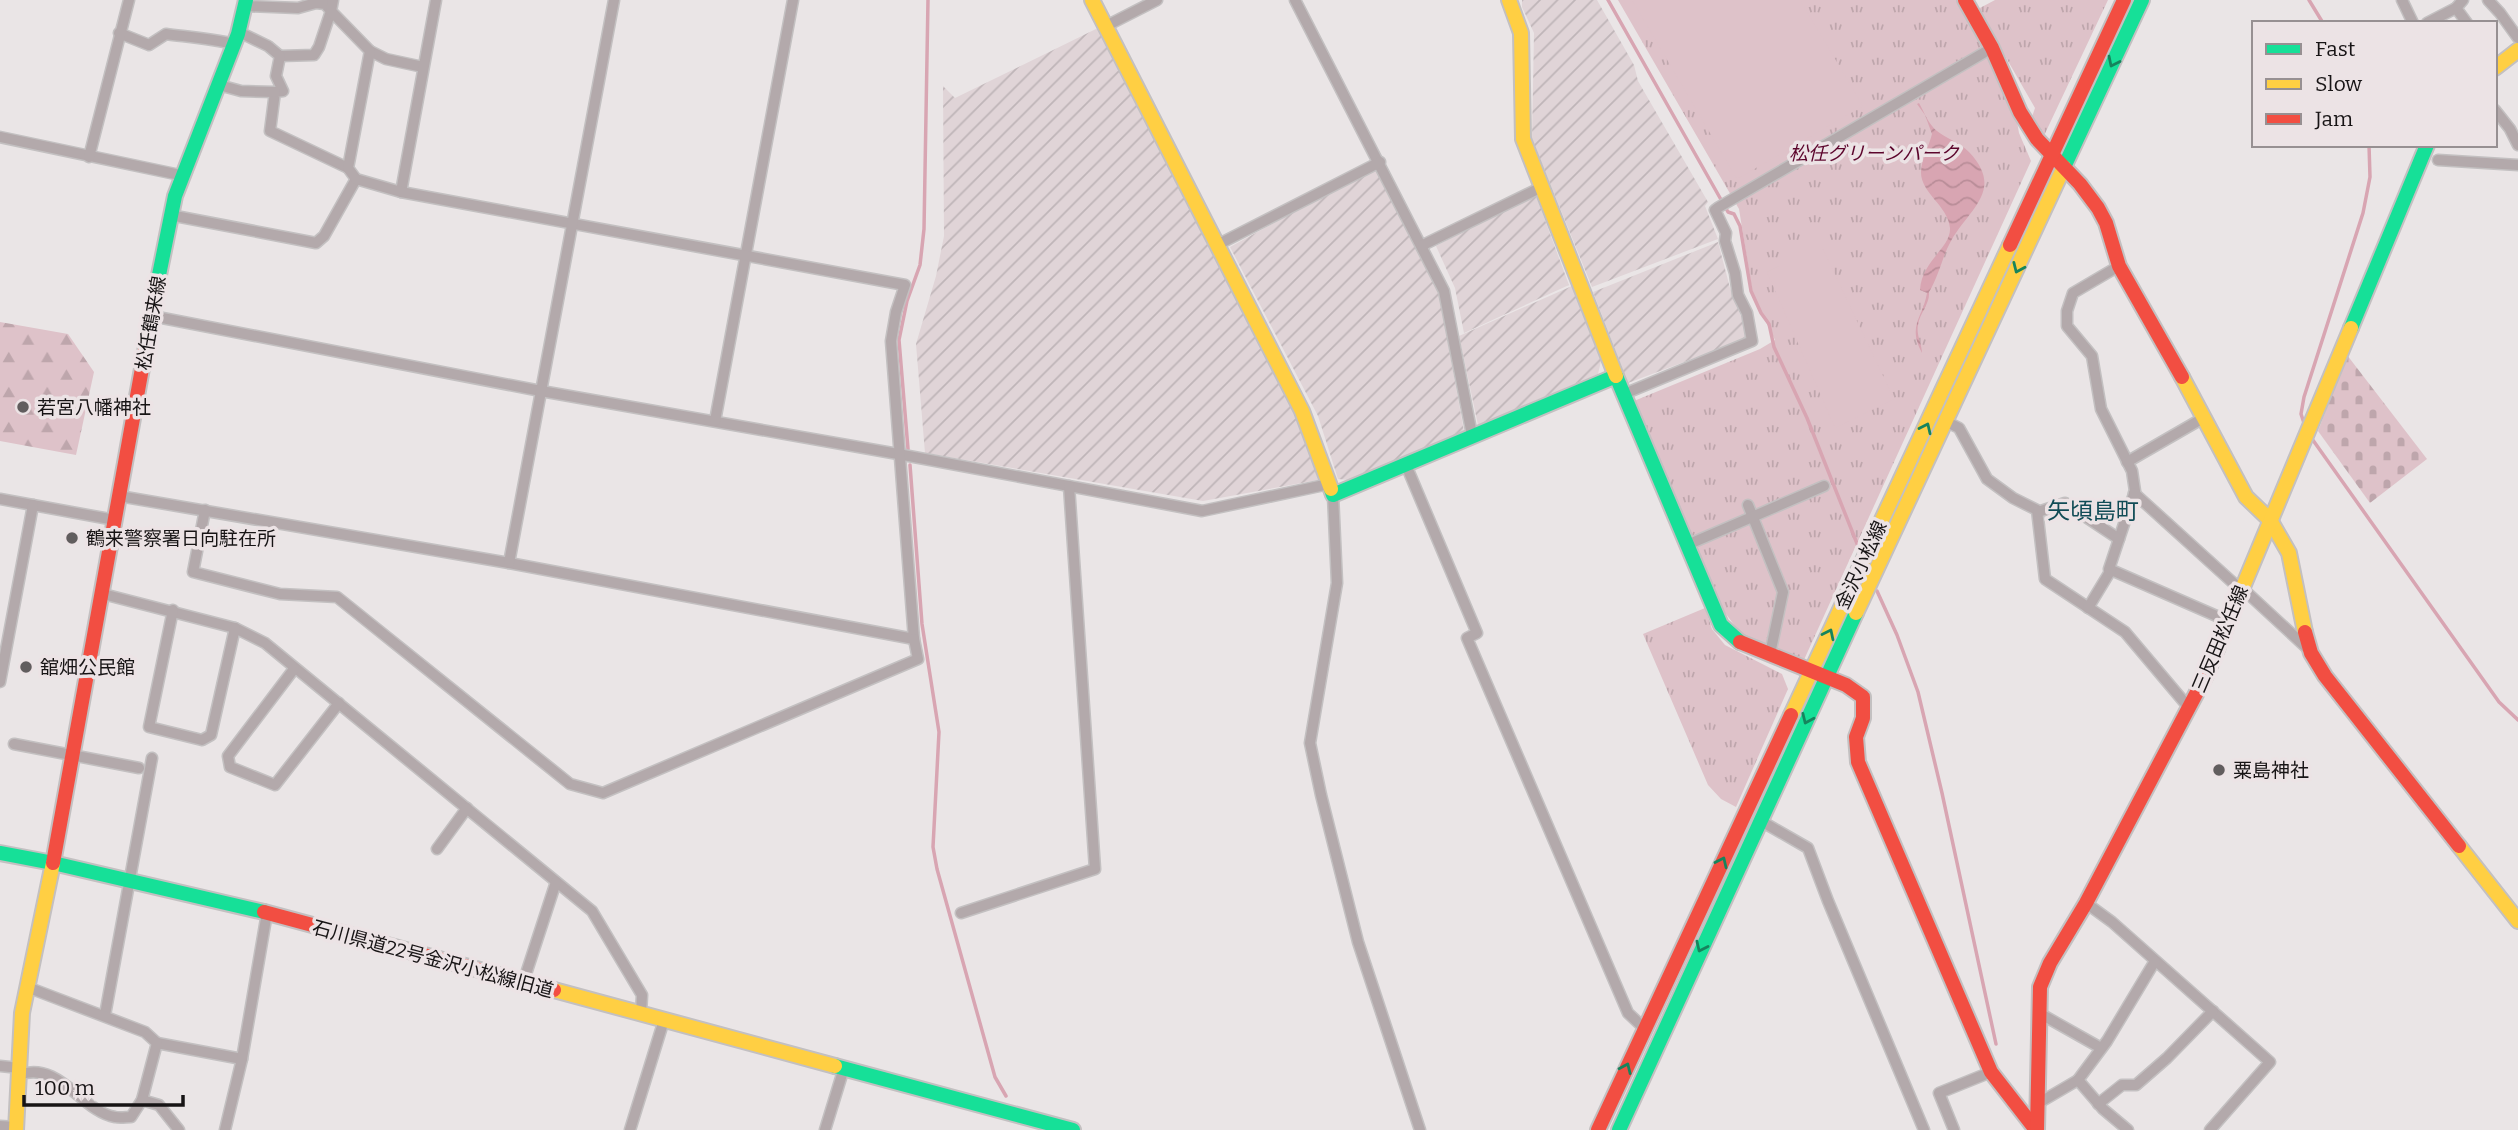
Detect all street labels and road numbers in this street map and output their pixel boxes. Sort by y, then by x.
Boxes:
street label: 松任鶴来線 [131,274,171,372]
street label: 金沢小松線 [1830,517,1892,613]
street label: 三反田松任線 [2187,582,2253,696]
street label: 石川県道22号金沢小松線旧道 [310,916,556,1002]

